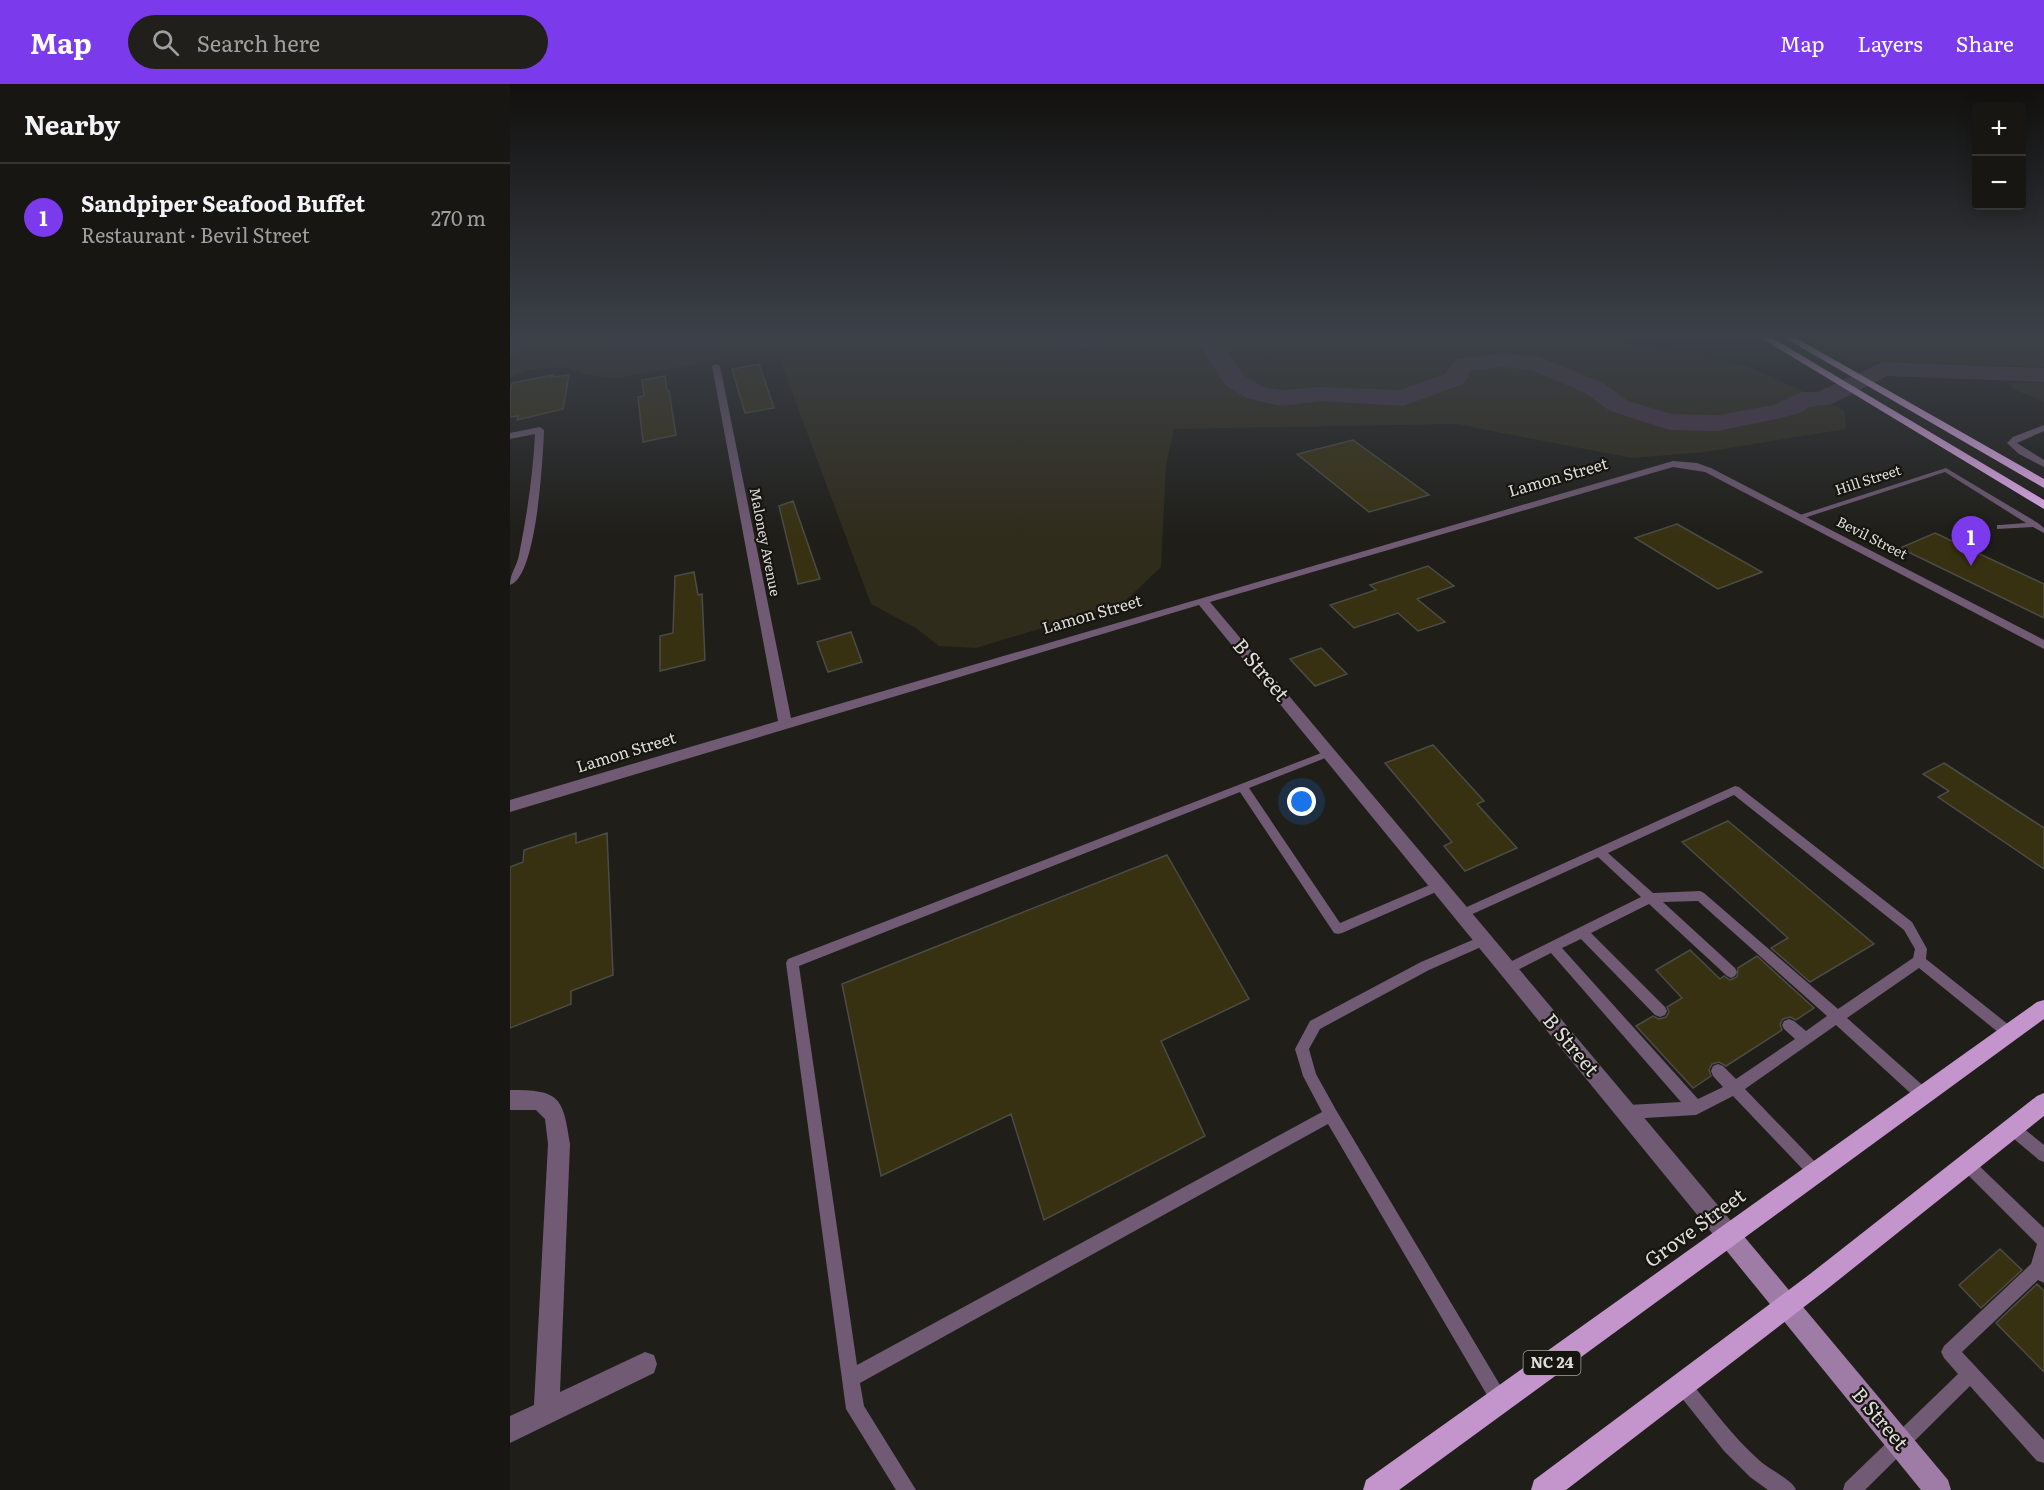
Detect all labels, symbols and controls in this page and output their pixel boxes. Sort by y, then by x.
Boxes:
search box [128,15,548,69]
text: Map [30,21,92,63]
icon: search [149,26,182,59]
text: Search here [197,26,320,59]
text: Map [1780,27,1825,58]
text: Layers [1858,27,1923,58]
text: Share [1956,27,2014,58]
map controls [1972,102,2026,210]
button: + [1972,102,2026,156]
text: Nearby [24,104,120,143]
button: − [1972,156,2026,210]
text: Sandpiper Seafood Buffet [81,186,365,219]
text: 1 [39,202,48,232]
text: 270 m [431,202,486,232]
text: Restaurant · Bevil Street [81,219,310,249]
street label: Lamon Street [1505,450,1611,502]
street label: Hill Street [1832,459,1904,499]
street label: Maloney Avenue [746,486,786,598]
street label: Bevil Street [1834,511,1912,564]
pin: 1 [1952,516,1990,566]
street label: Lamon Street [1039,587,1145,639]
street label: B Street [1227,631,1298,707]
street label: Lamon Street [573,724,679,778]
your location [1287,787,1316,816]
street label: B Street [1537,1006,1608,1082]
street label: Grove Street [1637,1179,1751,1273]
road number: NC 24 [1524,1351,1580,1375]
street label: B Street [1846,1380,1917,1456]

